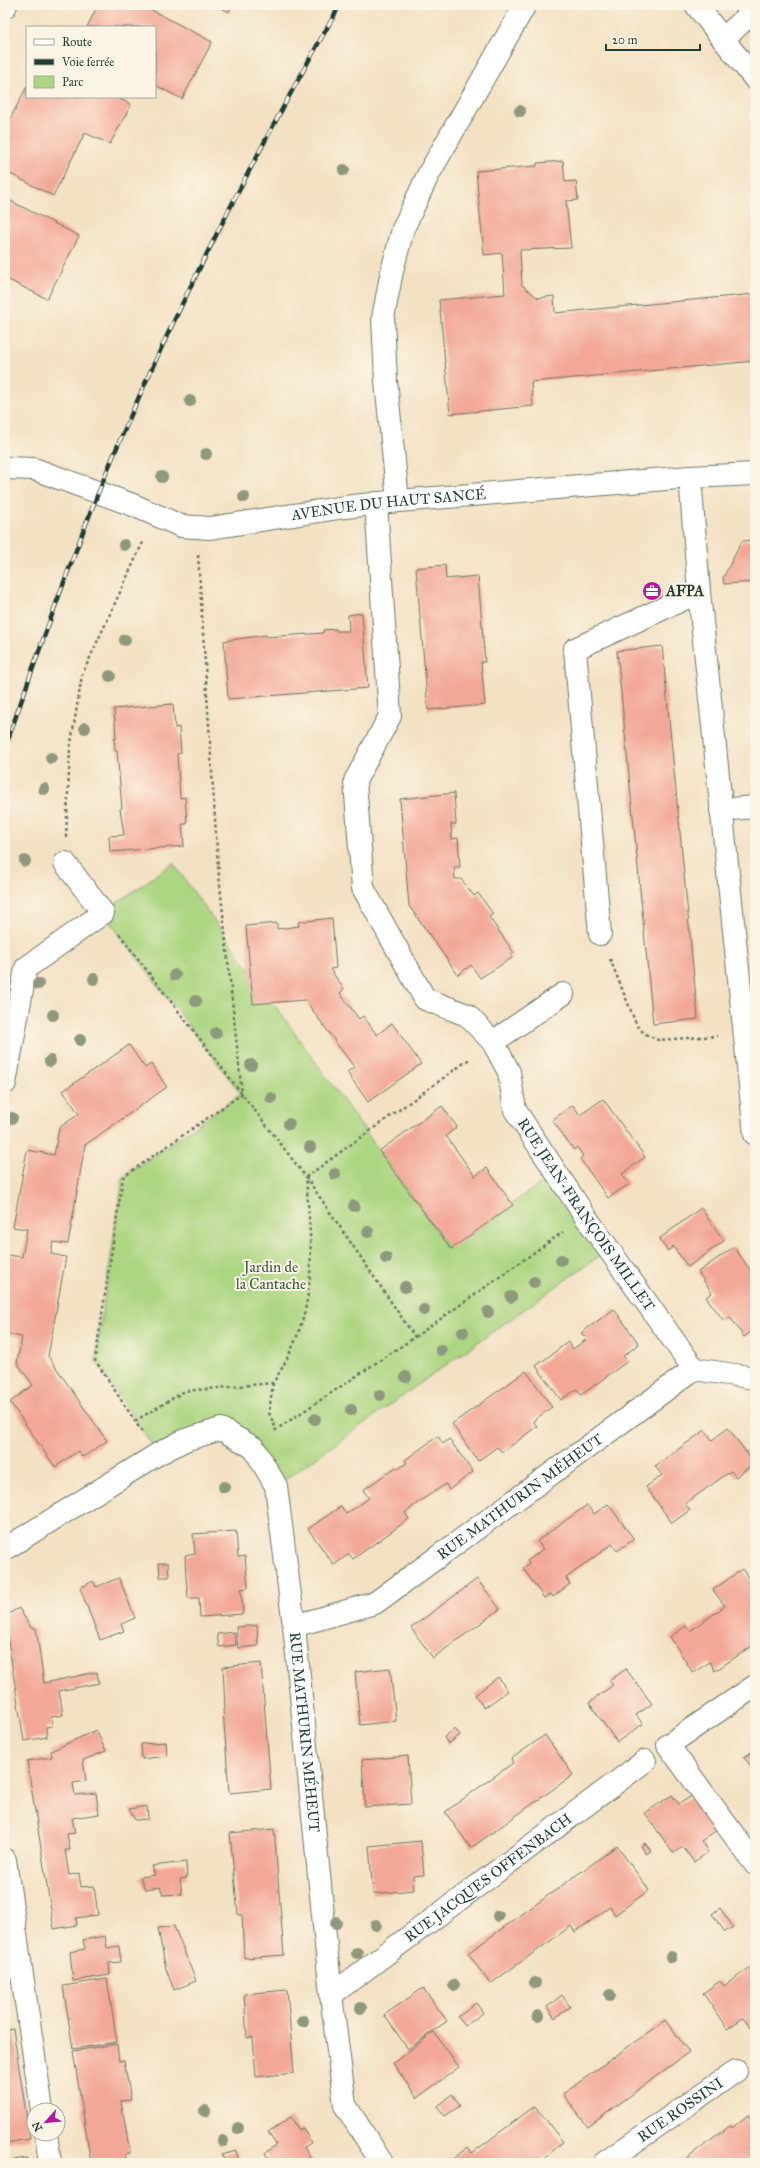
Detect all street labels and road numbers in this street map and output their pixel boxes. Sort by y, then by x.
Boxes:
street label: AVENUE DU HAUT SANCÉ [289,484,487,524]
street label: RUE JEAN-FRANÇOIS MILLET [514,1115,659,1314]
street label: RUE MATHURIN MÉHEUT [434,1430,606,1563]
street label: RUE MATHURIN MÉHEUT [286,1631,324,1833]
street label: RUE JACQUES OFFENBACH [401,1810,575,1946]
street label: RUE ROSSINI [634,2074,727,2146]

